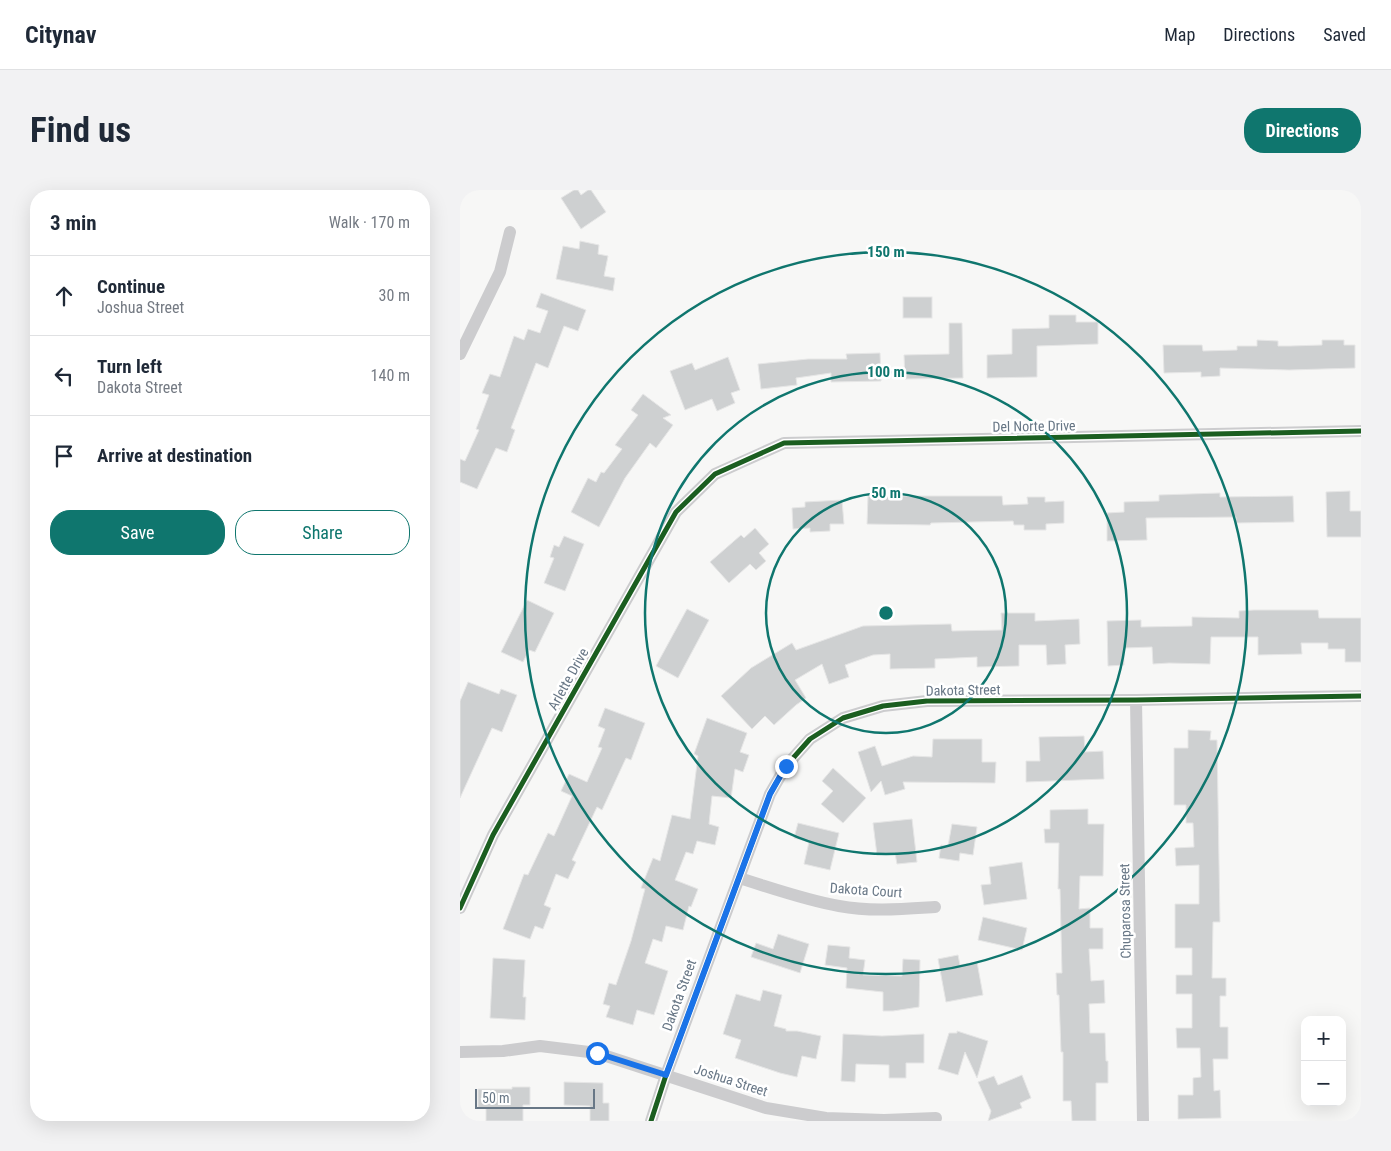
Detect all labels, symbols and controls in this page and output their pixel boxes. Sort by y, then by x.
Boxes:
text: Citynav [25,21,96,49]
text: Map [1164,24,1195,45]
text: Directions [1223,24,1295,45]
text: Saved [1323,24,1366,45]
button: Directions [1244,108,1361,153]
text: Find us [30,110,131,151]
text: 3 min [50,211,97,235]
text: Walk · 170 m [329,213,410,232]
text: 150 m [867,243,905,261]
text: Continue [97,275,165,298]
icon: ahead [50,282,78,310]
text: 30 m [378,286,410,305]
text: Joshua Street [97,298,184,317]
text: Turn left [97,355,162,378]
icon: left [50,362,78,390]
text: 100 m [867,363,905,381]
text: 140 m [371,366,410,385]
text: Dakota Street [97,378,183,397]
street label: Del Norte Drive [992,417,1076,435]
icon: arrive [50,442,78,470]
text: Arrive at destination [97,444,252,467]
text: 50 m [871,484,901,502]
button: Save [50,510,225,555]
button: Share [235,510,410,555]
centre of rings [877,604,895,622]
street label: Arlette Drive [544,645,592,713]
street label: Dakota Street [925,681,1001,699]
route end [775,755,798,778]
street label: Chuparosa Street [1116,863,1134,959]
street label: Dakota Court [829,879,903,901]
street label: Dakota Street [659,957,699,1033]
map controls [1301,1016,1346,1106]
button: + [1301,1016,1346,1061]
route start [586,1042,609,1065]
street label: Joshua Street [692,1061,770,1099]
button: − [1301,1061,1346,1106]
scale bar [475,1086,595,1109]
text: 50 m [482,1090,510,1106]

